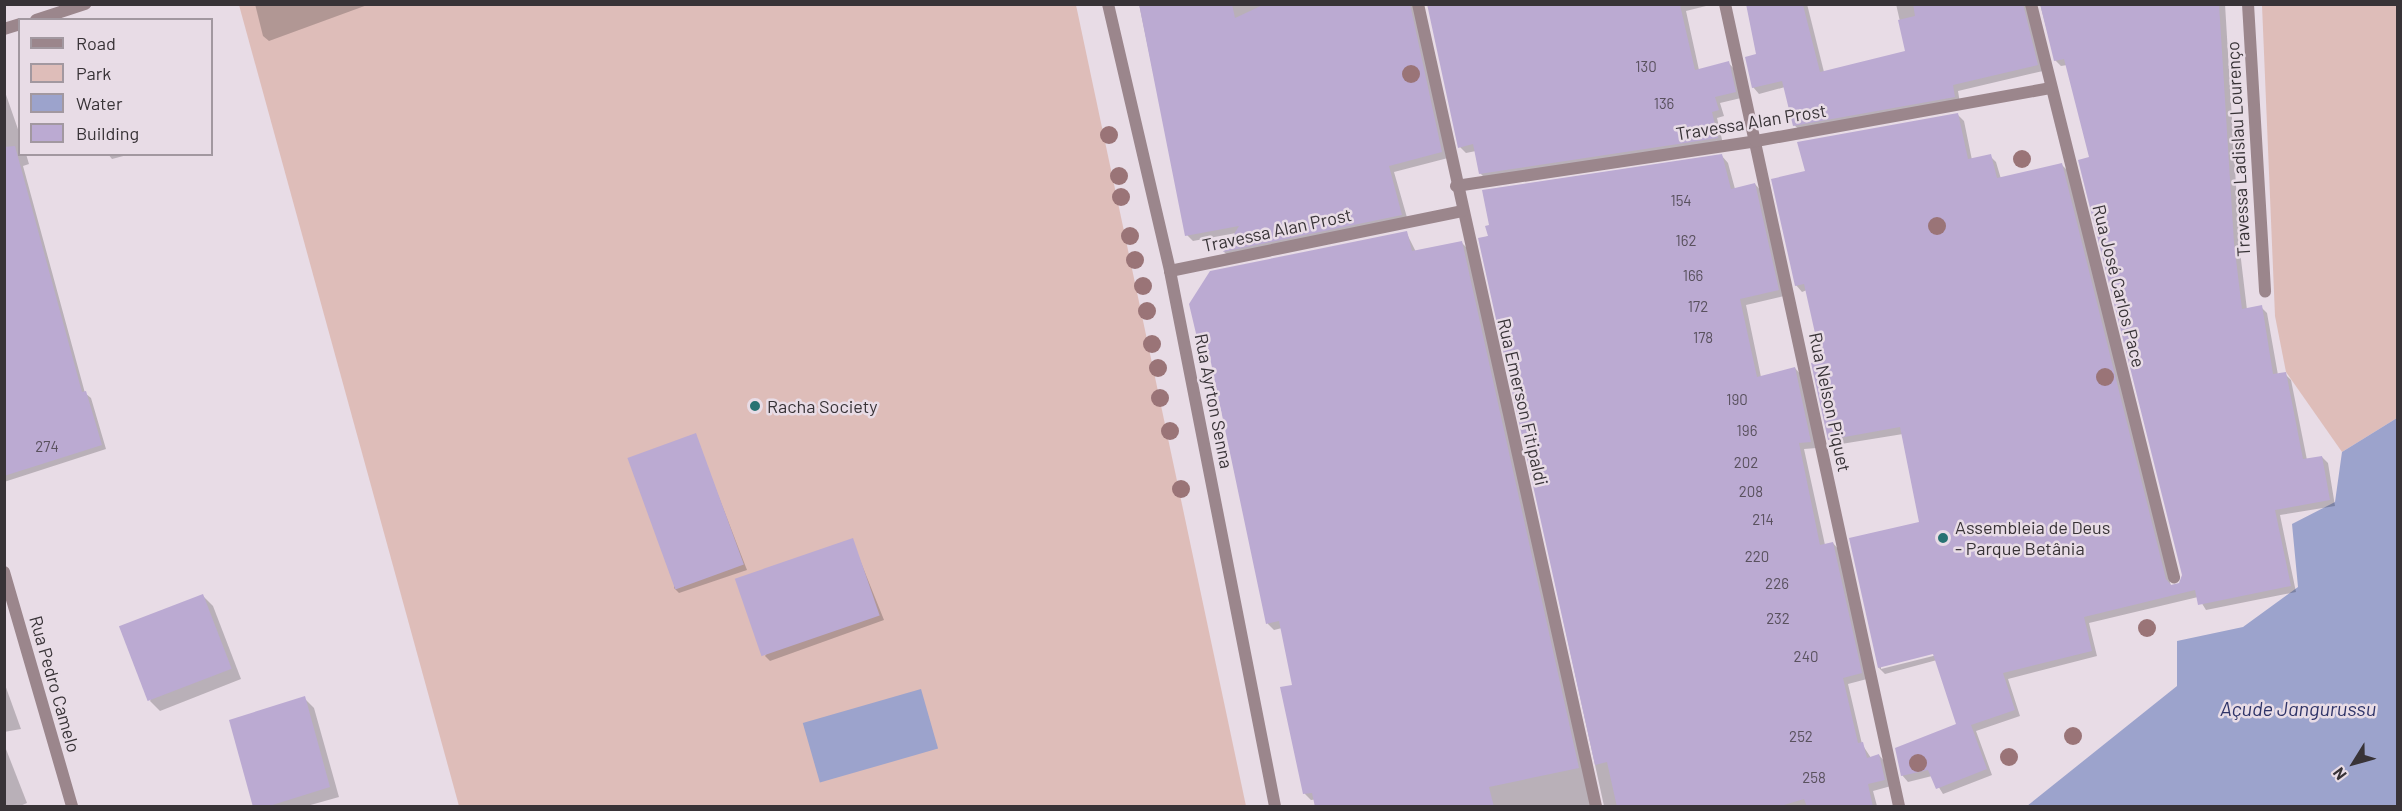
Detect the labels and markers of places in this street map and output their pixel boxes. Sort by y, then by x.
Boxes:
place label: Racha Society [767,395,878,417]
marker: Racha Society [748,399,762,413]
place label: Assembleia de Deus - Parque Betânia [1955,517,2110,560]
marker: Assembleia de Deus - Parque Betânia [1936,531,1950,545]

